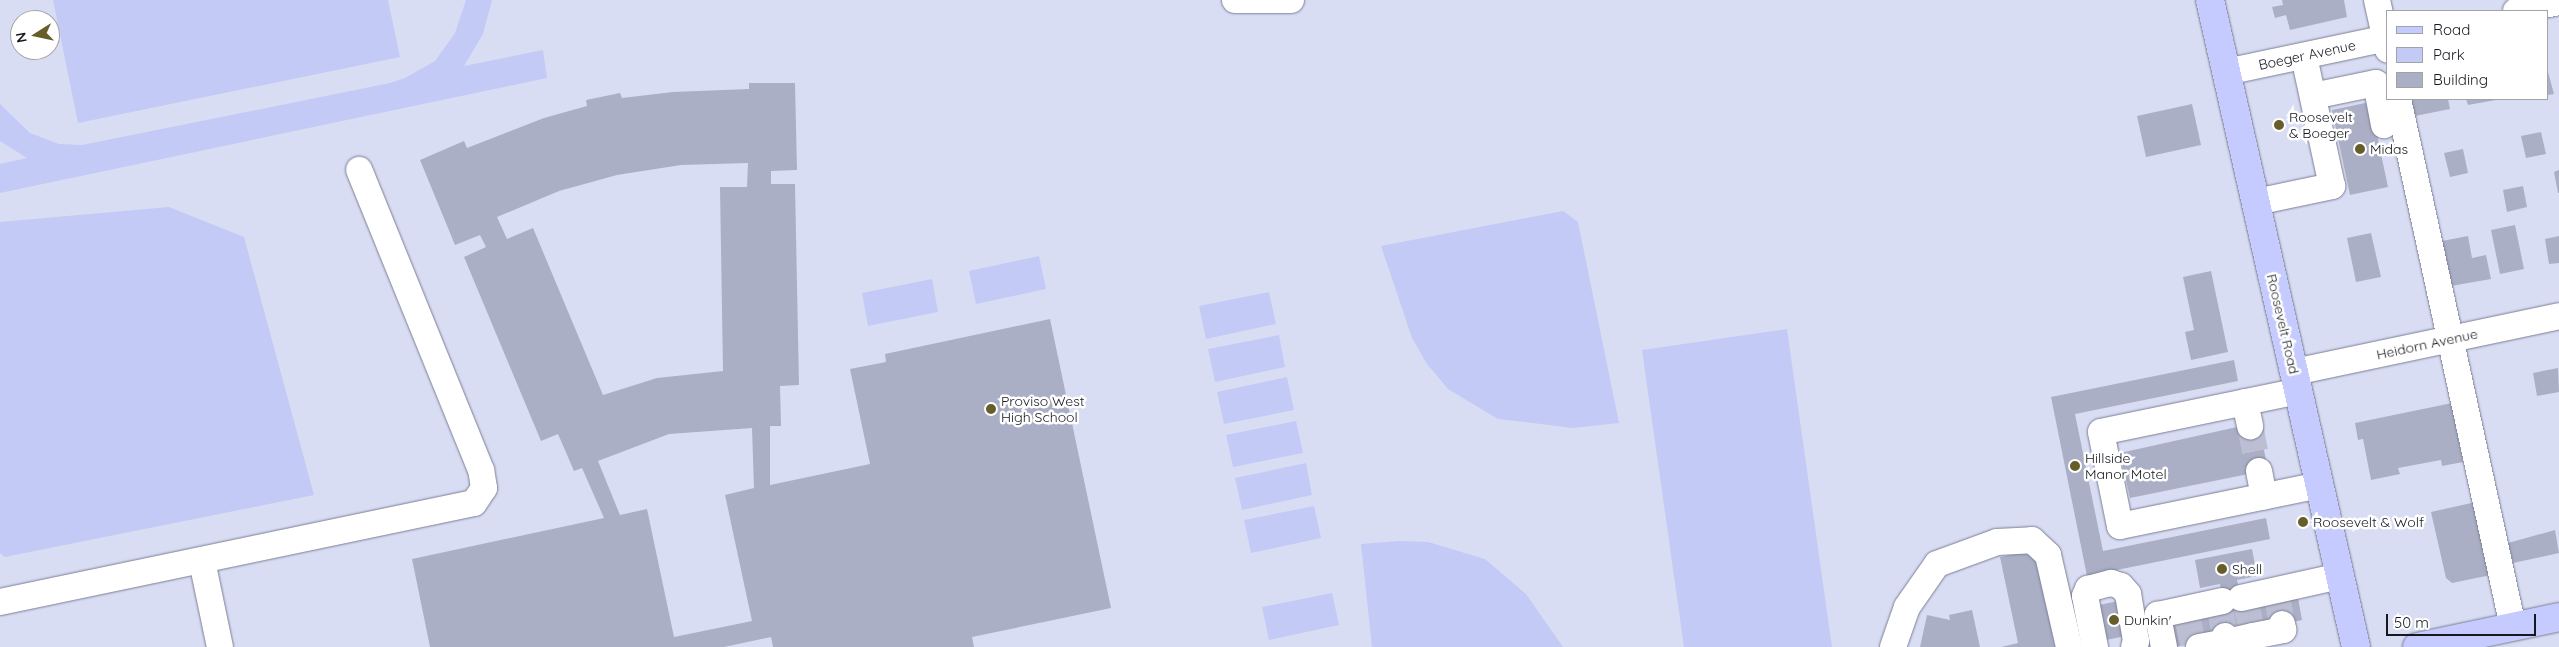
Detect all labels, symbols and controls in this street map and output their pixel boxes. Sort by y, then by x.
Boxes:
north arrow [10,10,60,60]
legend [2386,10,2549,100]
text: Road [2433,20,2470,39]
text: N [11,31,31,44]
street label: Boeger Avenue [2257,37,2357,73]
text: Park [2433,45,2465,64]
text: Building [2433,70,2488,89]
place label: Roosevelt & Boeger [2289,109,2353,142]
marker: Roosevelt & Boeger [2273,119,2285,131]
place label: Midas [2370,141,2408,157]
marker: Midas [2354,143,2366,155]
street label: Roosevelt Road [2263,272,2303,376]
street label: Heidorn Avenue [2375,325,2479,363]
place label: Proviso West High School [1001,393,1085,426]
marker: Proviso West High School [985,403,997,415]
place label: Hillside Manor Motel [2085,450,2167,482]
marker: Hillside Manor Motel [2069,460,2081,472]
place label: Roosevelt & Wolf [2313,514,2424,530]
marker: Roosevelt & Wolf [2297,516,2309,528]
place label: Shell [2232,561,2262,577]
marker: Shell [2216,563,2228,575]
scale bar [2389,604,2539,636]
place label: Dunkin' [2124,612,2171,628]
text: 50 m [2394,613,2429,632]
marker: Dunkin' [2108,614,2120,626]

